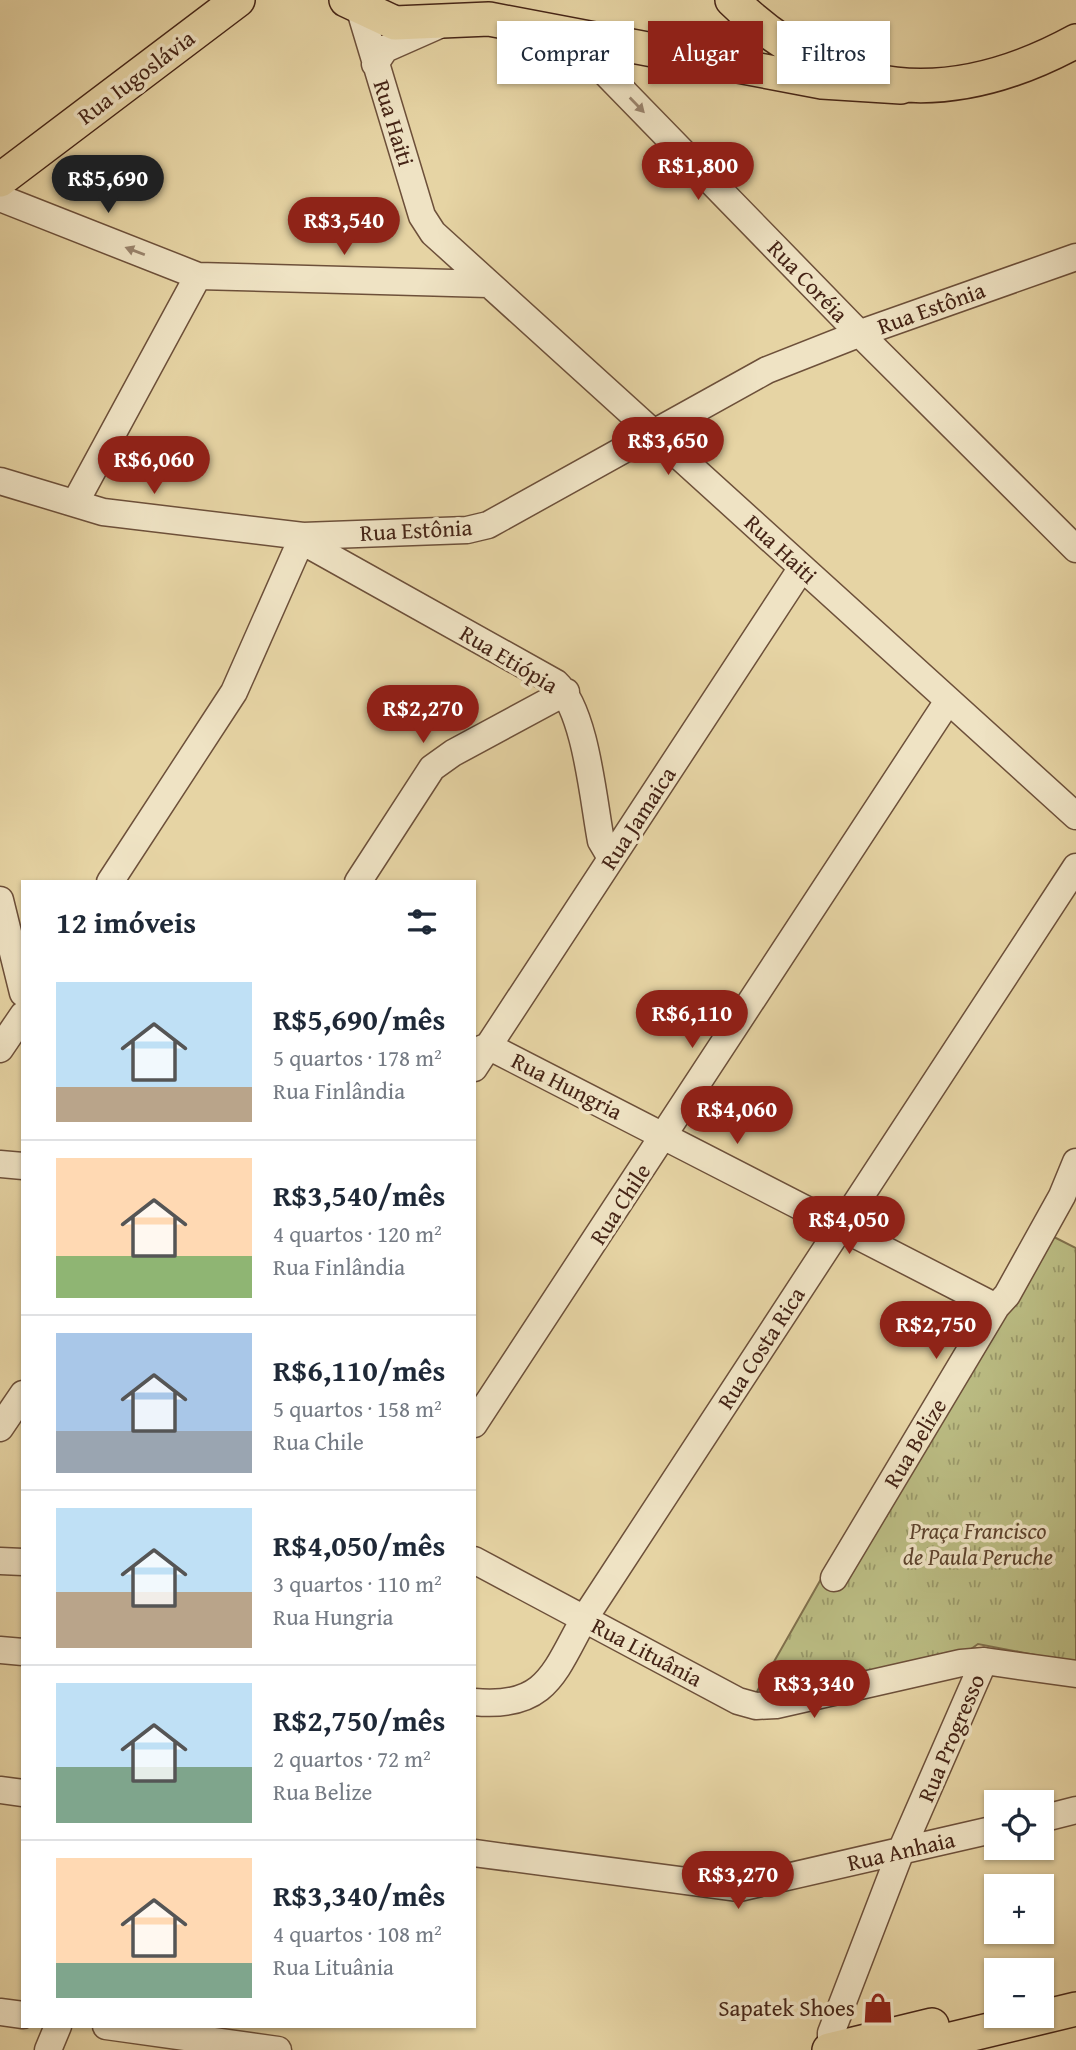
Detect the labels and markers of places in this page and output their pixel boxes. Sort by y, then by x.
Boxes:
pin: R$1,800 [633,142,763,202]
pin: R$5,690 [43,156,173,215]
pin: R$3,540 [279,198,409,257]
pin: R$3,650 [603,418,733,477]
pin: R$6,060 [89,436,219,496]
pin: R$2,270 [358,686,488,745]
pin: R$6,110 [627,990,757,1050]
pin: R$4,060 [672,1086,802,1146]
pin: R$4,050 [784,1196,914,1256]
pin: R$2,750 [871,1302,1001,1361]
pin: R$3,340 [749,1660,879,1720]
pin: R$3,270 [673,1852,803,1911]
place label: Sapatek Shoes [718,1991,855,2024]
shop icon: Sapatek Shoes [861,1991,895,2025]

